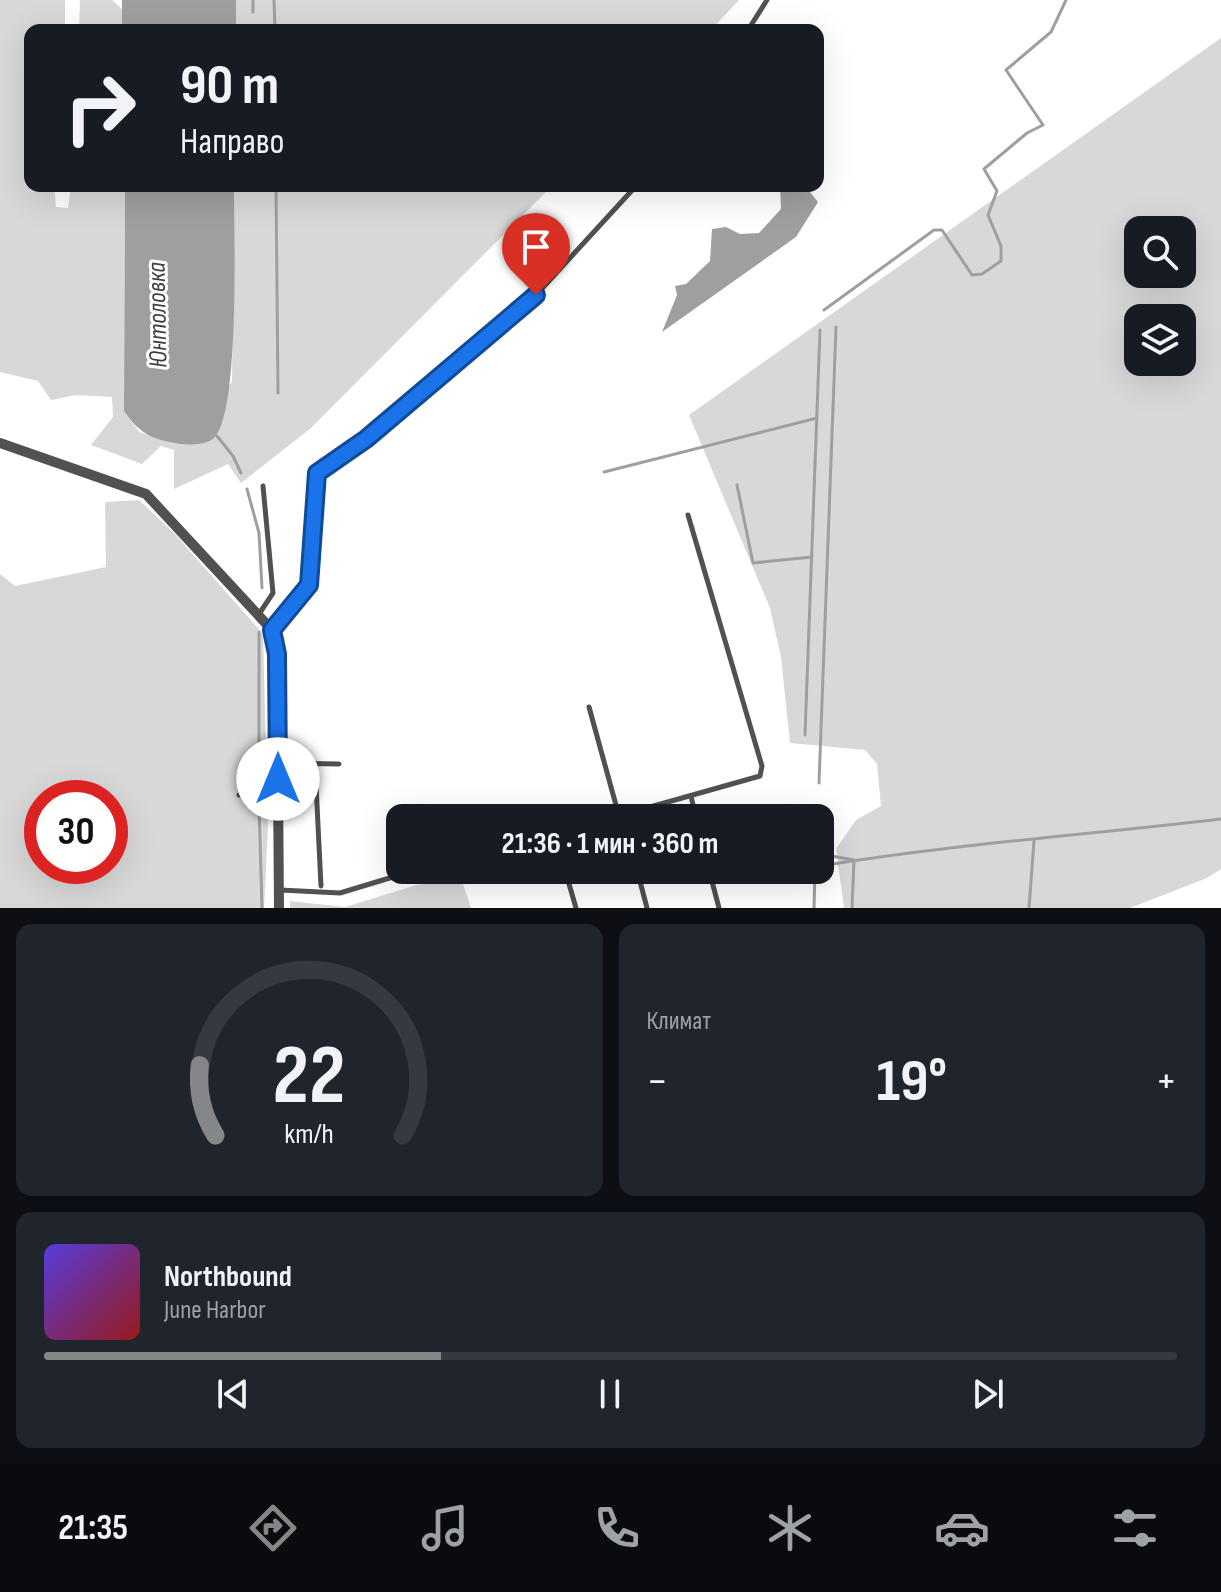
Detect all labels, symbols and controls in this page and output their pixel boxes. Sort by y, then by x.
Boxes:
text: 90 m [180,53,279,120]
icon: right [48,56,152,160]
text: Направо [180,121,284,164]
pin [502,213,570,295]
map controls [1124,216,1196,376]
button: search [1124,216,1196,288]
icon: arrive [514,225,558,269]
water label: Юнтоловка [142,261,174,368]
button: layers [1124,304,1196,376]
position arrow [236,737,320,821]
speed limit sign: 30 [24,780,128,884]
text: 21:36 · 1 мин · 360 m [502,826,718,862]
text: Климат [647,1006,711,1037]
text: 22 [273,1027,346,1127]
text: 19° [876,1046,947,1118]
text: − [647,1055,668,1108]
text: + [1155,1055,1177,1108]
text: km/h [285,1117,334,1152]
text: Northbound [164,1259,292,1295]
text: June Harbor [164,1295,266,1326]
icon: previous [211,1372,255,1416]
icon: pause [588,1372,632,1416]
icon: next [966,1372,1010,1416]
icon: directions [245,1500,301,1556]
icon: music [417,1500,473,1556]
icon: phone [589,1500,645,1556]
icon: climate [762,1500,818,1556]
icon: car [934,1500,990,1556]
icon: filters [1107,1500,1163,1556]
text: 21:35 [58,1507,128,1550]

